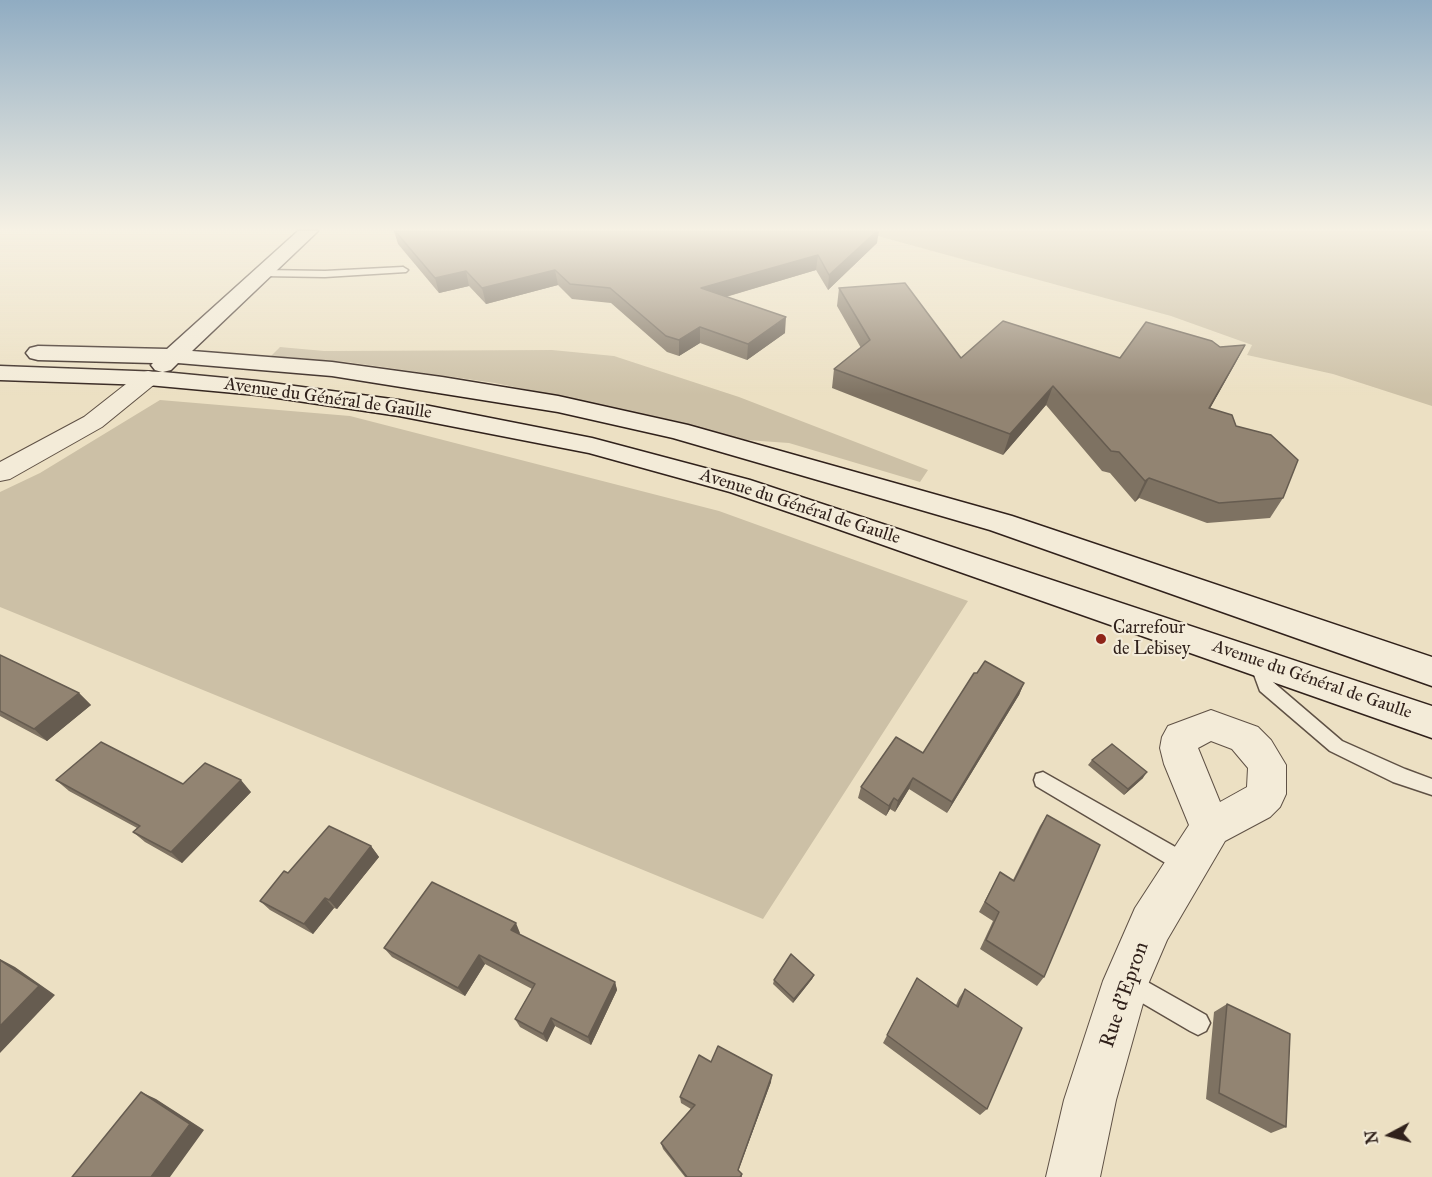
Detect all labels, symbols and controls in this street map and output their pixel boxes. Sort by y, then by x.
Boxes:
street label: Avenue du Général de Gaulle [223,374,433,424]
street label: Avenue du Général de Gaulle [697,464,903,550]
place label: Carrefour de Lebisey [1113,618,1190,660]
marker: Carrefour de Lebisey [1094,632,1108,646]
street label: Avenue du Général de Gaulle [1210,636,1414,724]
street label: Rue d'Epron [1095,939,1155,1051]
north arrow [1360,1105,1420,1165]
text: N [1361,1129,1382,1145]

